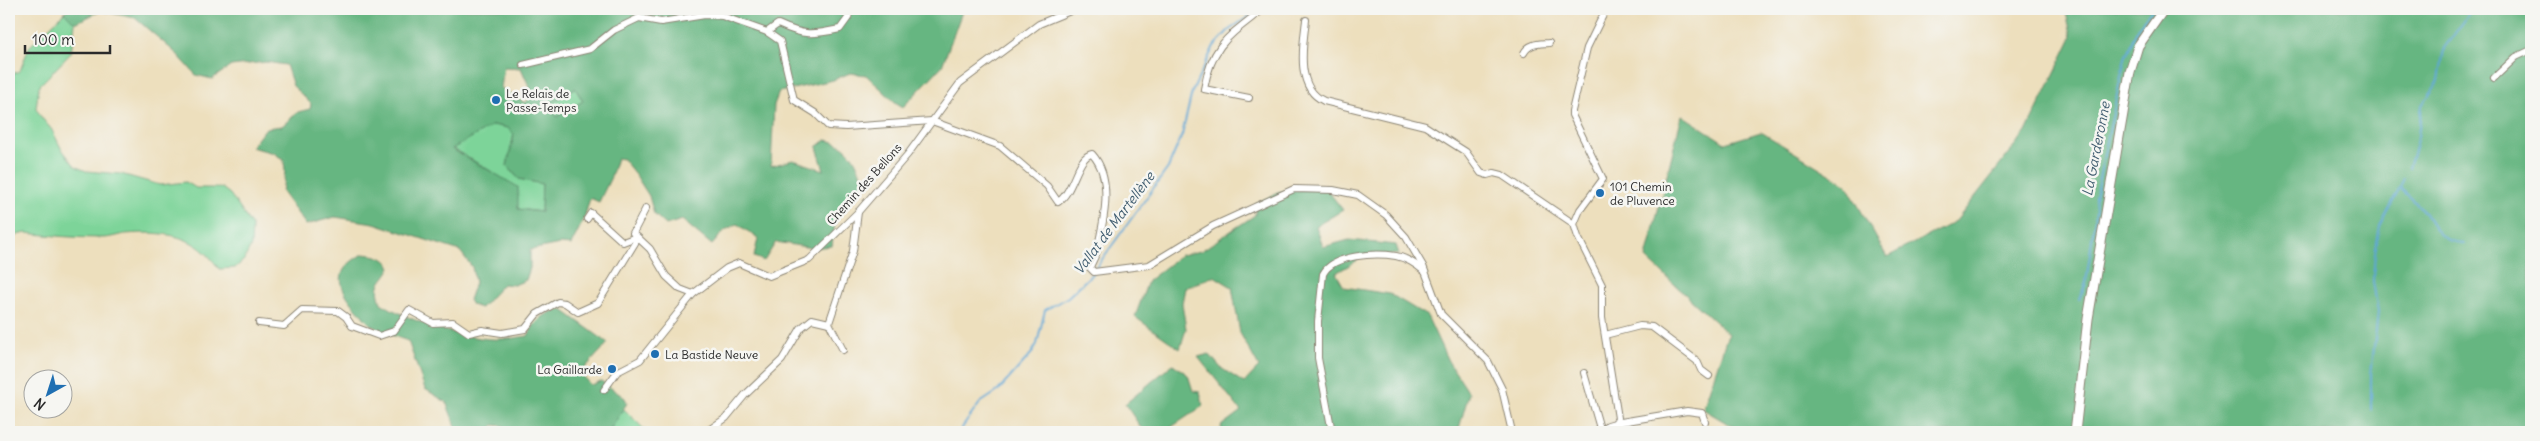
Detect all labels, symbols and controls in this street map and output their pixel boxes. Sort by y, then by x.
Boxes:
scale bar [25,22,110,54]
text: 100 m [32,30,74,49]
place label: Le Relais de Passe-Temps [506,86,576,115]
marker: Le Relais de Passe-Temps [490,94,502,106]
water label: La Garderonne [2078,99,2114,198]
street label: Chemin des Bellons [823,140,905,228]
water label: Vallat de Martellène [1069,167,1159,278]
place label: 101 Chemin de Pluvence [1610,179,1675,208]
marker: 101 Chemin de Pluvence [1594,187,1606,199]
place label: La Bastide Neuve [665,347,758,362]
marker: La Bastide Neuve [649,348,661,360]
place label: La Gaillarde [537,362,602,377]
marker: La Gaillarde [606,363,618,375]
north arrow [22,368,72,418]
text: N [30,394,49,414]

